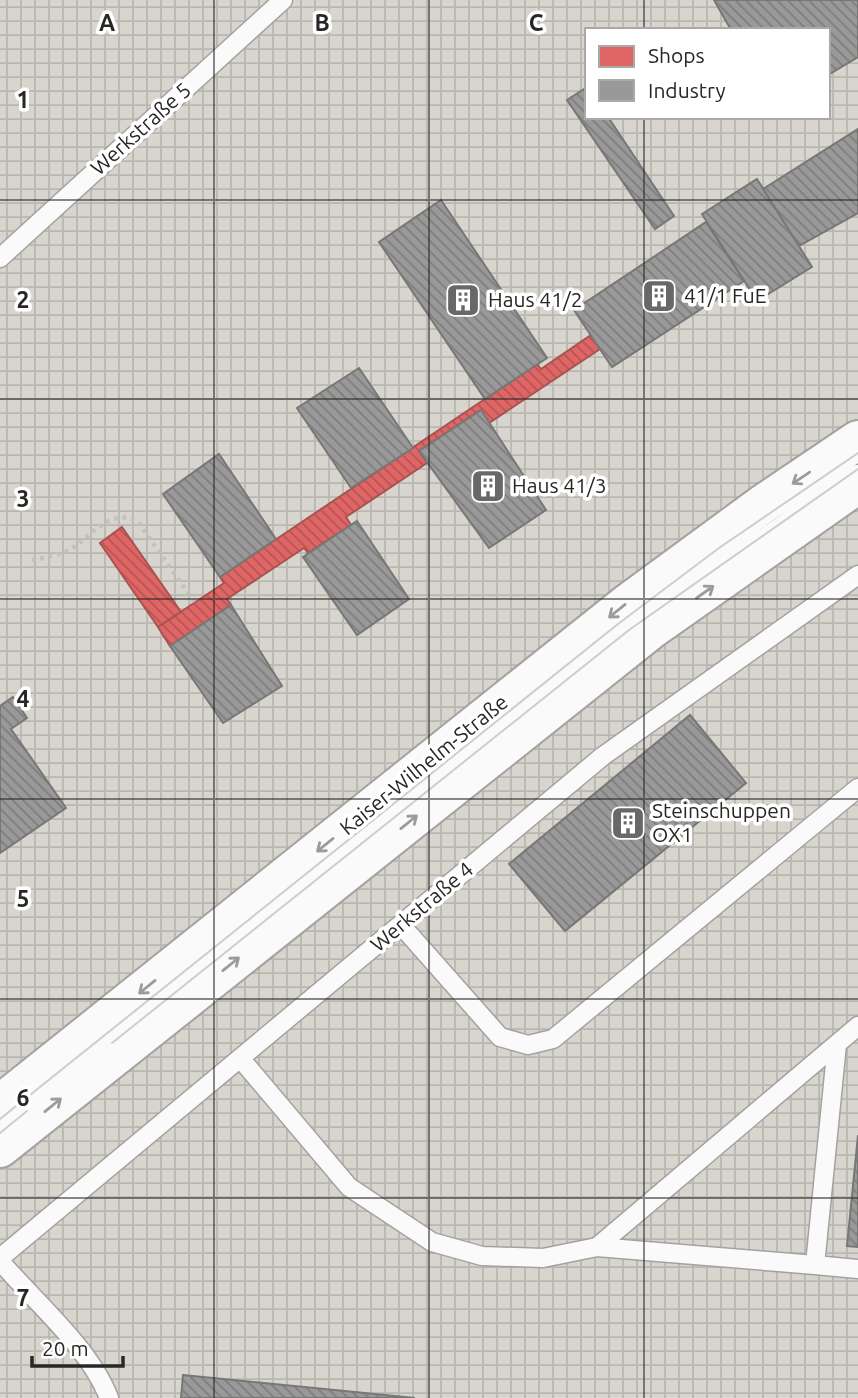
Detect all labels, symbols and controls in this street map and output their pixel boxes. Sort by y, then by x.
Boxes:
text: A [99,10,115,35]
text: B [314,10,330,35]
text: C [529,10,544,35]
legend [585,28,830,119]
text: Shops [648,43,705,67]
street label: Werkstraße 5 [85,77,195,179]
text: Industry [648,78,726,102]
text: 1 [17,87,29,112]
building icon: 41/1 FuE [640,277,678,315]
building icon: Haus 41/2 [444,281,482,319]
place label: 41/1 FuE [684,283,767,307]
text: 2 [17,287,29,312]
place label: Haus 41/2 [488,287,583,311]
building icon: Haus 41/3 [469,467,507,505]
one-way arrow [792,471,812,485]
place label: Haus 41/3 [512,473,607,497]
text: 3 [17,486,29,511]
one-way arrow [695,585,714,599]
one-way arrow [608,604,627,619]
text: 4 [17,686,30,711]
street label: Kaiser-Wilhelm-Straße [335,689,512,839]
place label: Steinschuppen OX1 [652,798,791,846]
building icon: Steinschuppen OX1 [609,804,647,842]
one-way arrow [400,815,418,830]
one-way arrow [316,838,334,853]
street label: Werkstraße 4 [365,856,477,956]
text: 5 [17,886,29,911]
one-way arrow [222,956,240,971]
one-way arrow [138,979,156,995]
text: 6 [17,1085,30,1110]
one-way arrow [44,1098,62,1113]
text: 7 [17,1285,29,1310]
scale bar [32,1324,122,1368]
text: 20 m [42,1336,89,1360]

